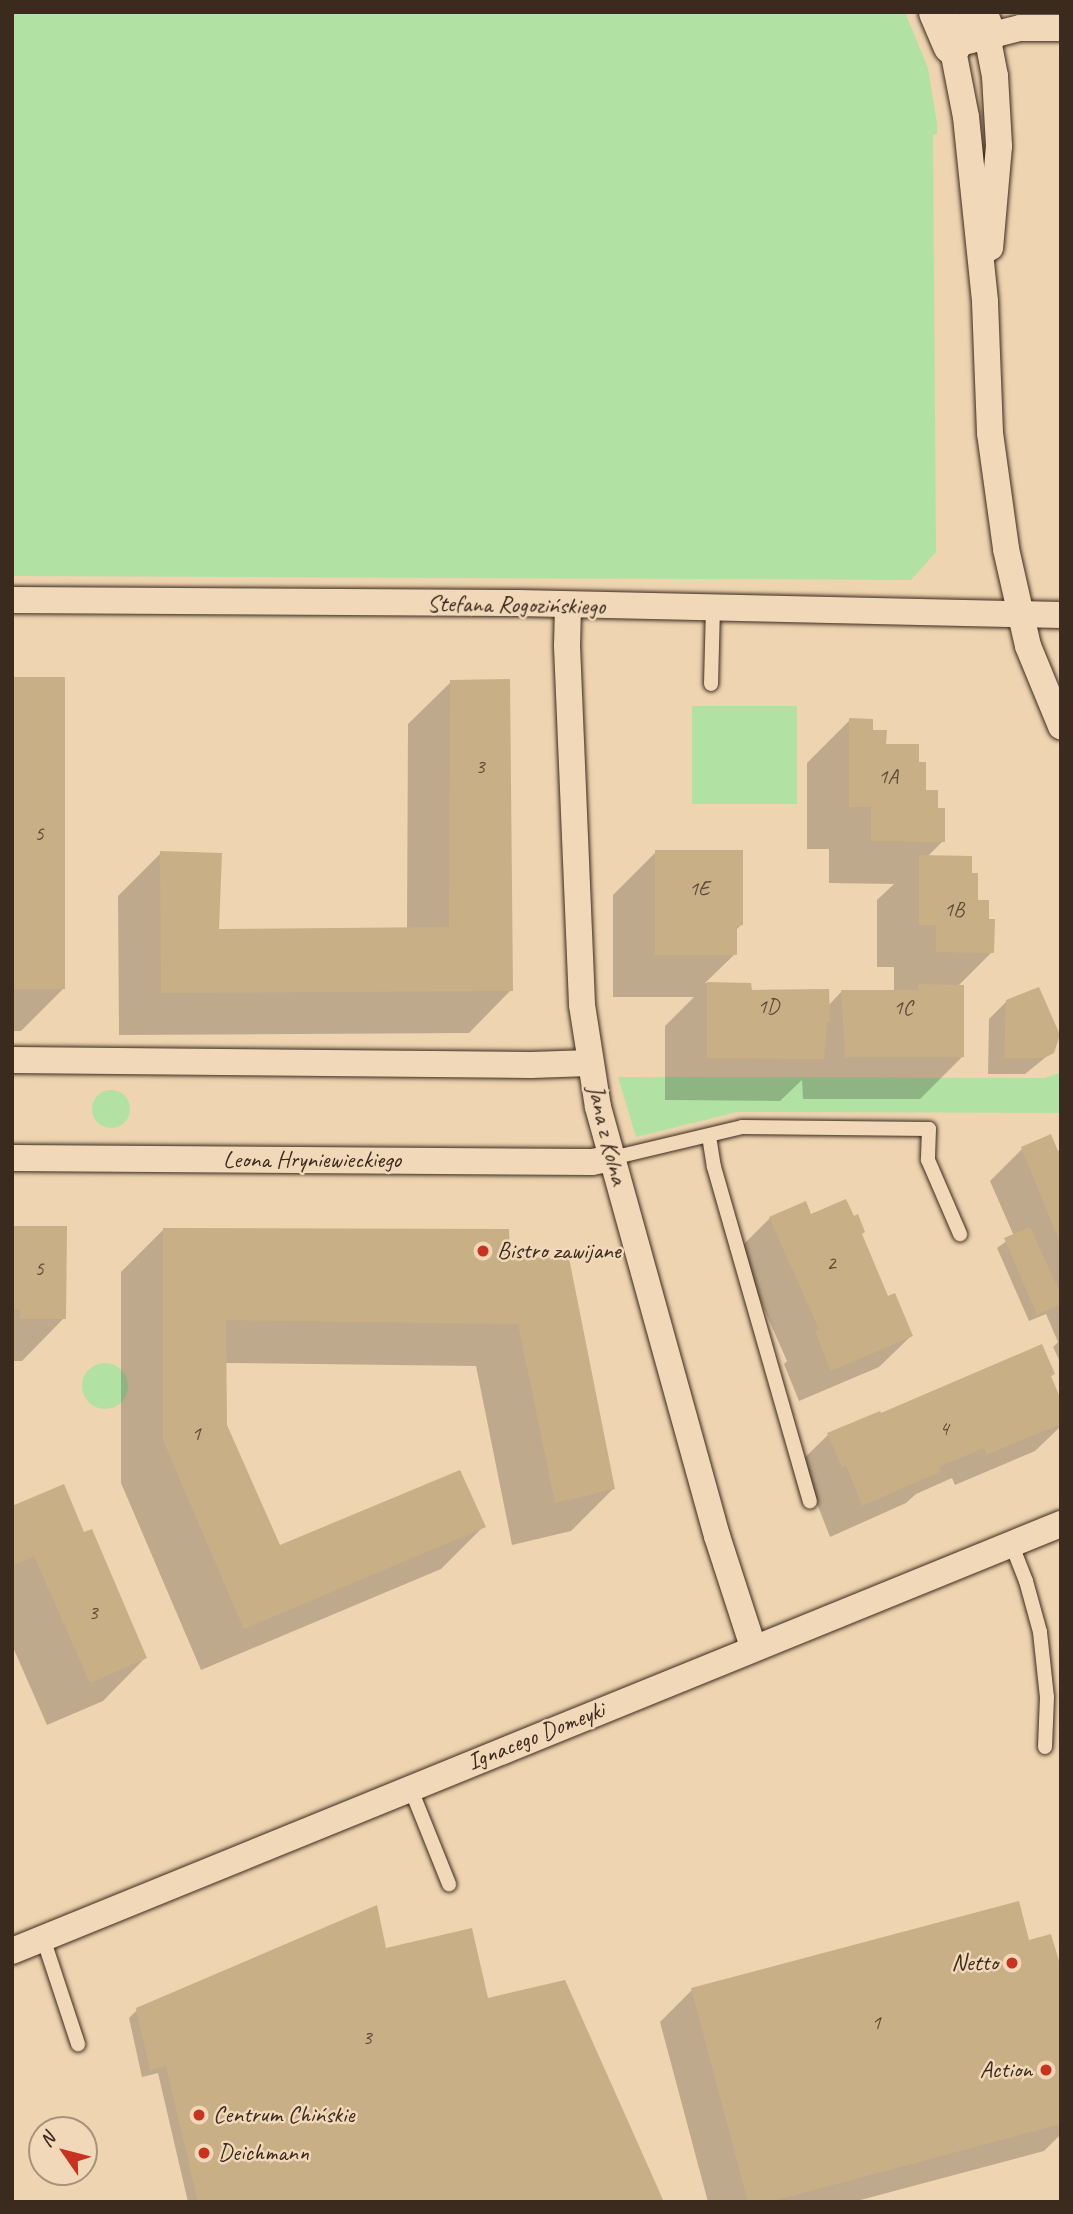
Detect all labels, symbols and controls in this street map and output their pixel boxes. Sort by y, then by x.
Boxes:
street label: Stefana Rogozińskiego [427,589,605,621]
house number: 3 [475,753,485,779]
house number: 1A [878,763,898,789]
house number: 5 [34,820,44,846]
house number: 1E [689,875,709,901]
house number: 1B [944,896,964,922]
house number: 1D [757,993,779,1019]
house number: 1C [893,994,913,1020]
street label: Jana z Kolna [581,1083,633,1187]
street label: Leona Hryniewieckiego [223,1146,401,1174]
place label: Bistro zawijane [497,1237,622,1265]
marker: Bistro zawijane [475,1243,491,1259]
house number: 2 [826,1250,836,1276]
house number: 5 [34,1255,44,1281]
house number: 4 [939,1415,949,1441]
house number: 1 [191,1420,201,1446]
house number: 3 [88,1599,98,1625]
street label: Ignacego Domeyki [464,1696,608,1776]
place label: Netto [951,1949,998,1977]
marker: Netto [1004,1955,1020,1971]
house number: 1 [871,2009,881,2035]
house number: 3 [362,2024,372,2050]
place label: Action [980,2056,1032,2084]
marker: Action [1038,2062,1054,2078]
place label: Centrum Chińskie [213,2101,355,2129]
marker: Centrum Chińskie [191,2107,207,2123]
north arrow [28,2116,98,2186]
text: N [34,2128,61,2152]
place label: Deichmann [218,2139,309,2167]
marker: Deichmann [196,2145,212,2161]

